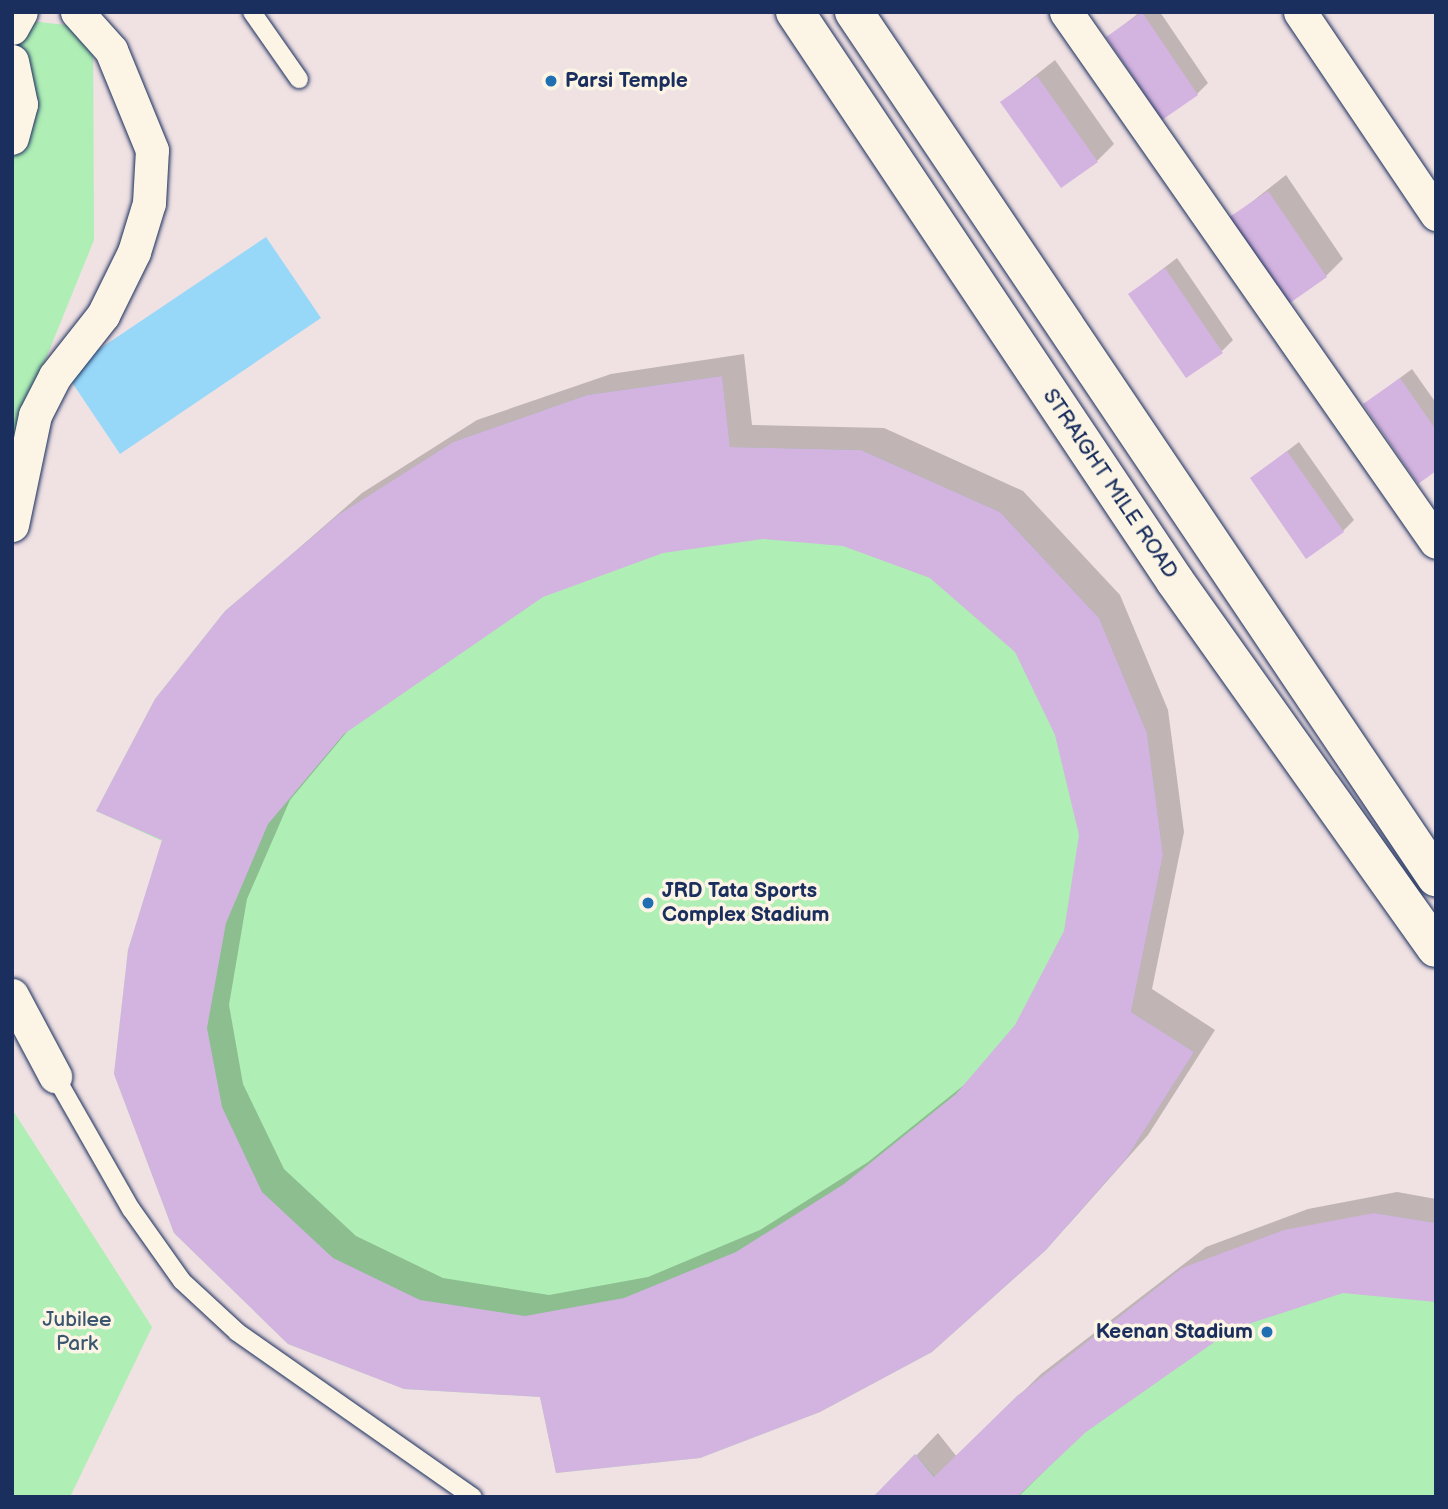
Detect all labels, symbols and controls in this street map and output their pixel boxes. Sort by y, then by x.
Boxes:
place label: Parsi Temple [565,68,688,94]
marker: Parsi Temple [543,73,559,89]
street label: STRAIGHT MILE ROAD [1037,384,1183,584]
place label: JRD Tata Sports Complex Stadium [662,878,830,928]
marker: JRD Tata Sports Complex Stadium [640,895,656,911]
park label: Jubilee Park [43,1307,111,1357]
place label: Keenan Stadium [1096,1319,1253,1345]
marker: Keenan Stadium [1259,1324,1275,1340]

